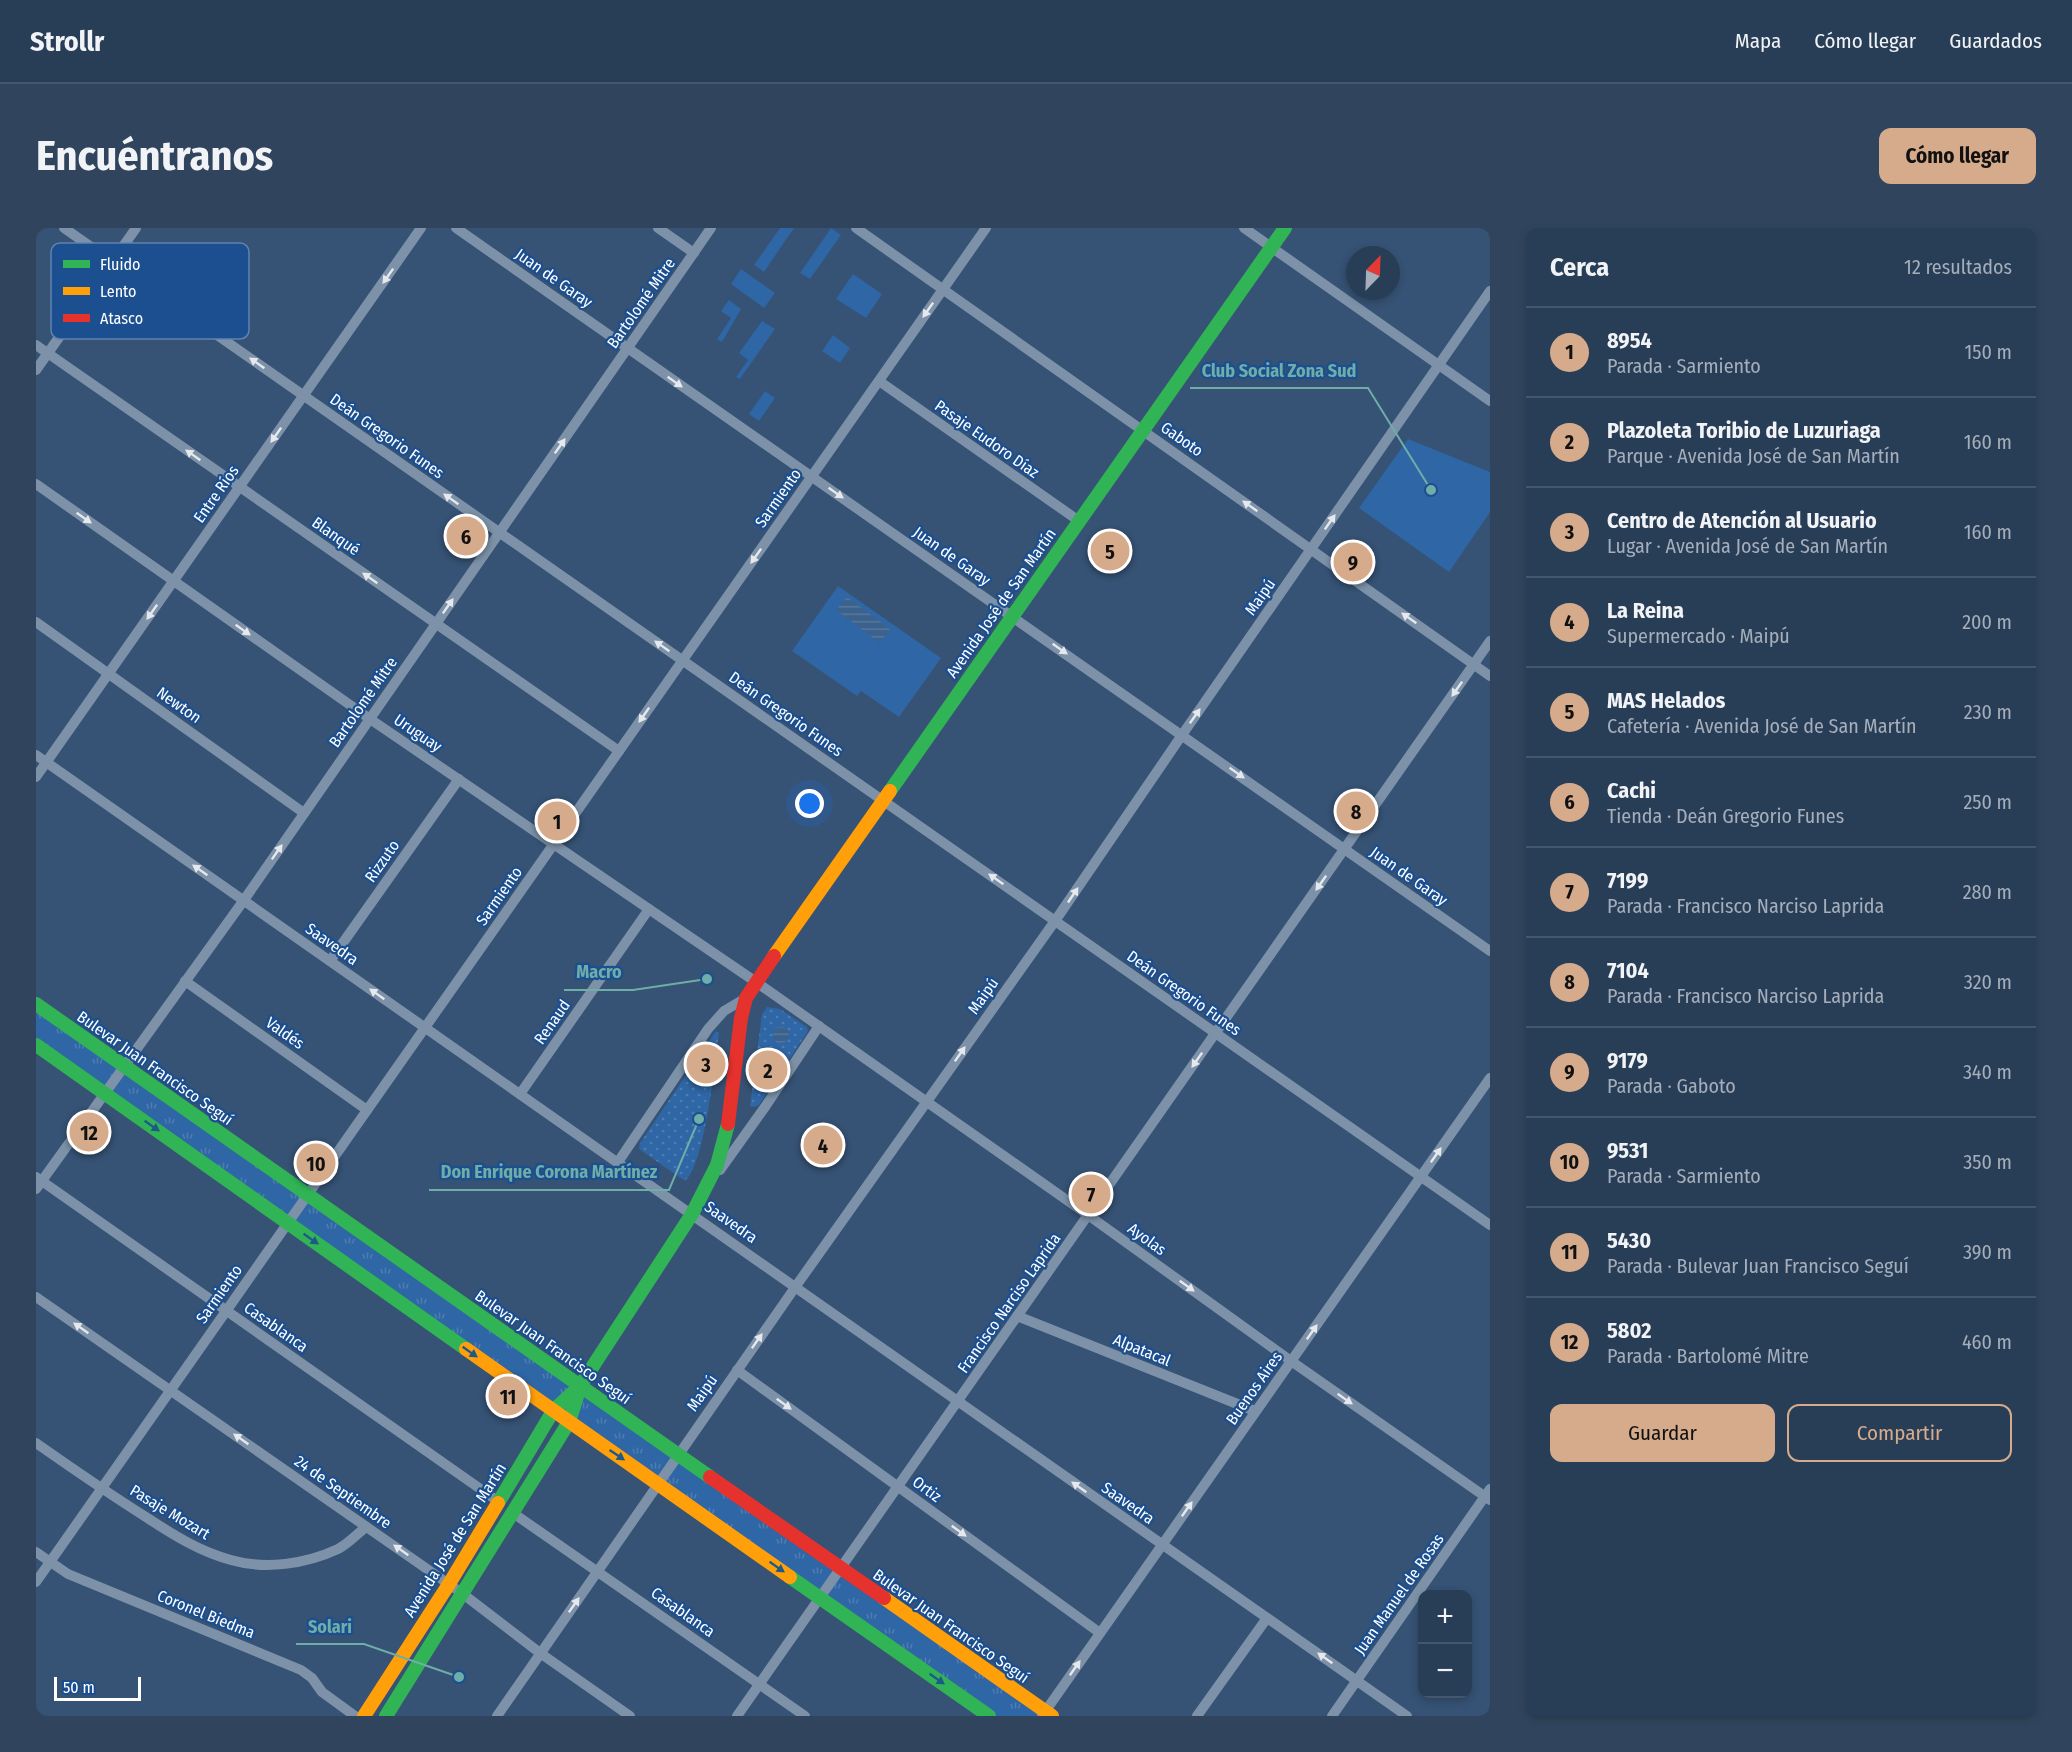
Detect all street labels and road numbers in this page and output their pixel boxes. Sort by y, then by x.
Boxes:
street label: Juan de Garay [512,244,597,312]
street label: Bartolomé Mitre [603,254,679,352]
street label: Deán Gregorio Funes [326,390,448,483]
street label: Pasaje Eudoro Díaz [931,396,1043,482]
street label: Gaboto [1157,418,1207,460]
street label: Entre Ríos [189,461,243,526]
street label: Sarmiento [751,465,805,531]
street label: Blanqué [308,513,364,559]
street label: Juan de Garay [910,522,995,590]
street label: Avenida José de San Martín [942,525,1060,681]
street label: Maipú [1241,575,1279,619]
street label: Bartolomé Mitre [325,653,401,751]
street label: Deán Gregorio Funes [725,668,847,761]
street label: Newton [153,683,205,727]
street label: Uruguay [390,710,446,756]
street label: Rizzuto [361,836,403,886]
street label: Juan de Garay [1367,842,1452,910]
street label: Sarmiento [472,863,526,929]
street label: Saavedra [302,919,362,969]
street label: Deán Gregorio Funes [1123,947,1245,1040]
street label: Maipú [964,974,1002,1018]
street label: Renaud [530,996,574,1048]
street label: Bulevar Juan Francisco Seguí [73,1007,237,1129]
street label: Valdés [262,1013,308,1053]
street label: Saavedra [701,1197,761,1247]
street label: Ayolas [1124,1219,1170,1259]
street label: Francisco Narciso Laprida [954,1229,1065,1377]
street label: Sarmiento [192,1261,246,1327]
street label: Bulevar Juan Francisco Seguí [471,1286,635,1408]
street label: Casablanca [240,1298,312,1356]
street label: Alpatacal [1110,1330,1174,1370]
street label: Buenos Aires [1222,1348,1286,1428]
street label: Maipú [683,1371,721,1415]
street label: 24 de Septiembre [291,1452,395,1532]
street label: Avenida José de San Martín [400,1459,510,1621]
street label: Ortiz [909,1472,945,1506]
street label: Saavedra [1098,1478,1158,1528]
street label: Pasaje Mozart [127,1481,214,1544]
street label: Juan Manuel de Rosas [1350,1530,1448,1658]
street label: Bulevar Juan Francisco Seguí [869,1565,1033,1687]
street label: Casablanca [647,1583,719,1641]
street label: Coronel Biedma [154,1586,258,1642]

